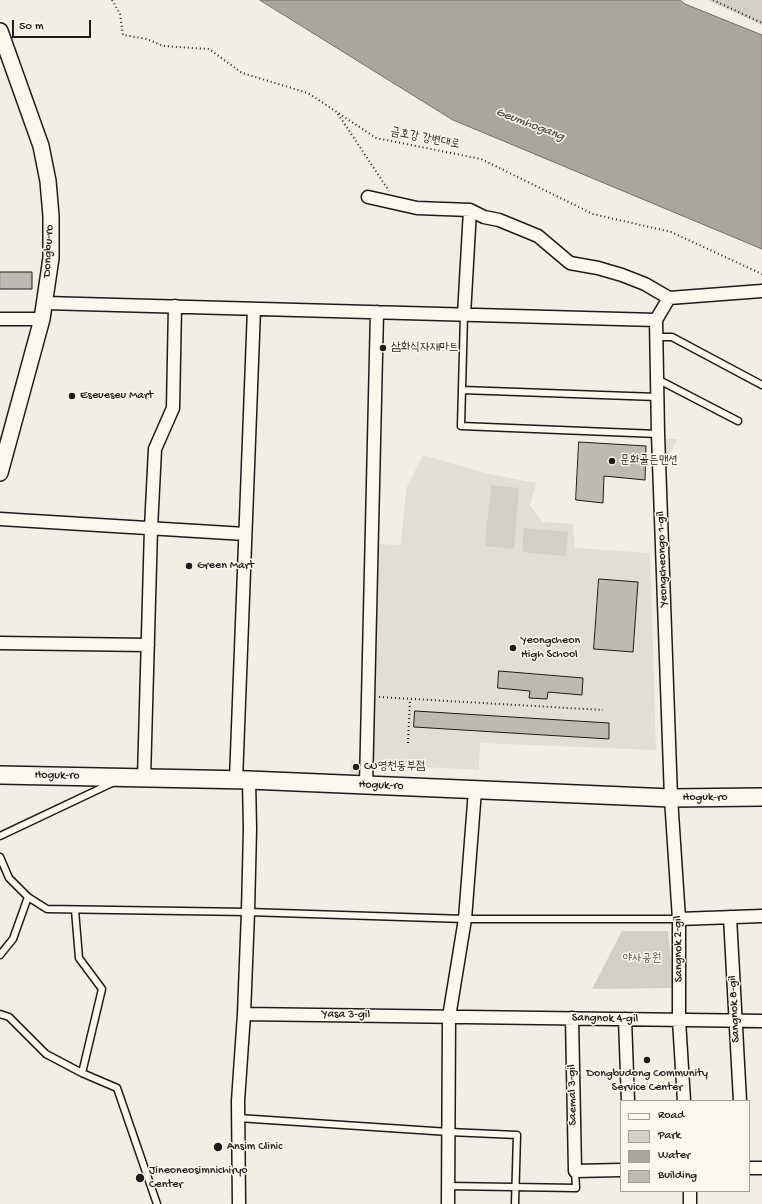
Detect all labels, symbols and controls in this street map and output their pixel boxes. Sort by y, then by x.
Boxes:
scale bar [14,12,93,38]
text: 50 m [19,20,44,34]
water label: Geumhogang [494,105,566,145]
street label: 금호강 강변대로 [389,125,461,153]
street label: Dongbu-ro [40,224,58,278]
place label: 삼화식자재마트 [391,341,459,355]
marker: 삼화식자재마트 [378,343,388,353]
place label: Eseueseu Mart [80,389,153,403]
marker: Eseueseu Mart [67,391,77,401]
place label: 문화골든맨션 [620,454,678,468]
marker: 문화골든맨션 [607,456,617,466]
street label: Yeongcheongo 1-gil [654,511,672,607]
place label: Green Mart [197,559,254,573]
marker: Green Mart [184,561,194,571]
place label: Yeongcheon High School [521,634,580,662]
marker: Yeongcheon High School [508,643,518,653]
place label: CU영천동부점 [364,760,426,774]
marker: CU영천동부점 [351,762,361,772]
street label: Hoguk-ro [34,768,80,784]
street label: Hoguk-ro [358,778,404,794]
street label: Hoguk-ro [682,791,728,805]
street label: Sangnok 2-gil [671,916,687,982]
park label: 야사공원 [623,952,661,966]
street label: Sangnok 8-gil [726,975,744,1043]
street label: Yasa 3-gil [322,1007,370,1023]
street label: Sangnok 4-gil [572,1011,638,1027]
marker: Dongbudong Community Service Center [642,1055,652,1065]
street label: Saemal 3-gil [565,1064,581,1126]
place label: Dongbudong Community Service Center [586,1067,708,1095]
legend [620,1100,750,1192]
text: Road [658,1109,684,1123]
text: Park [658,1129,681,1143]
place label: Ansim Clinic [227,1140,282,1154]
marker: Ansim Clinic [212,1141,224,1153]
text: Water [658,1149,690,1163]
place label: Jineoneosimnichiryo Center [149,1164,248,1192]
text: Building [658,1169,697,1183]
marker: Jineoneosimnichiryo Center [134,1172,146,1184]

